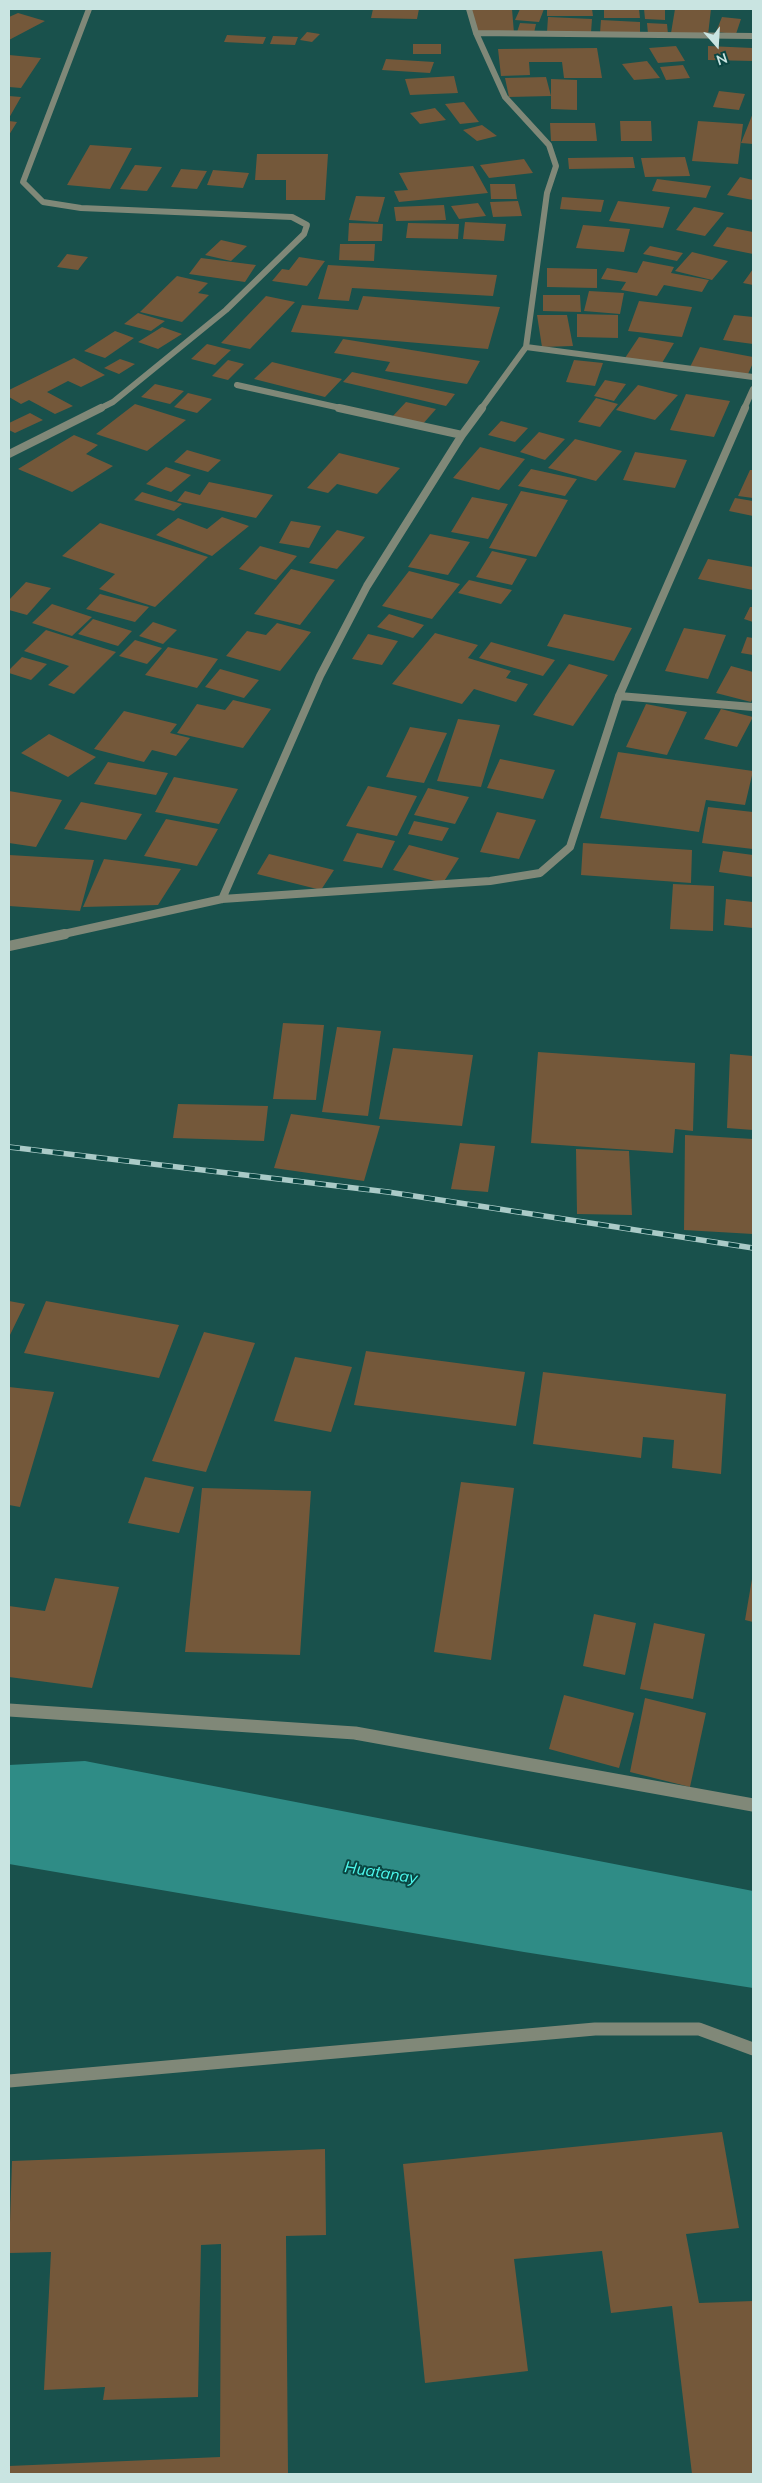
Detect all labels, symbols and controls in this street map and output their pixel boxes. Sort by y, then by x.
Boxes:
north arrow [692,20,742,70]
text: N [714,49,730,69]
water label: Huatanay [343,1858,419,1888]

